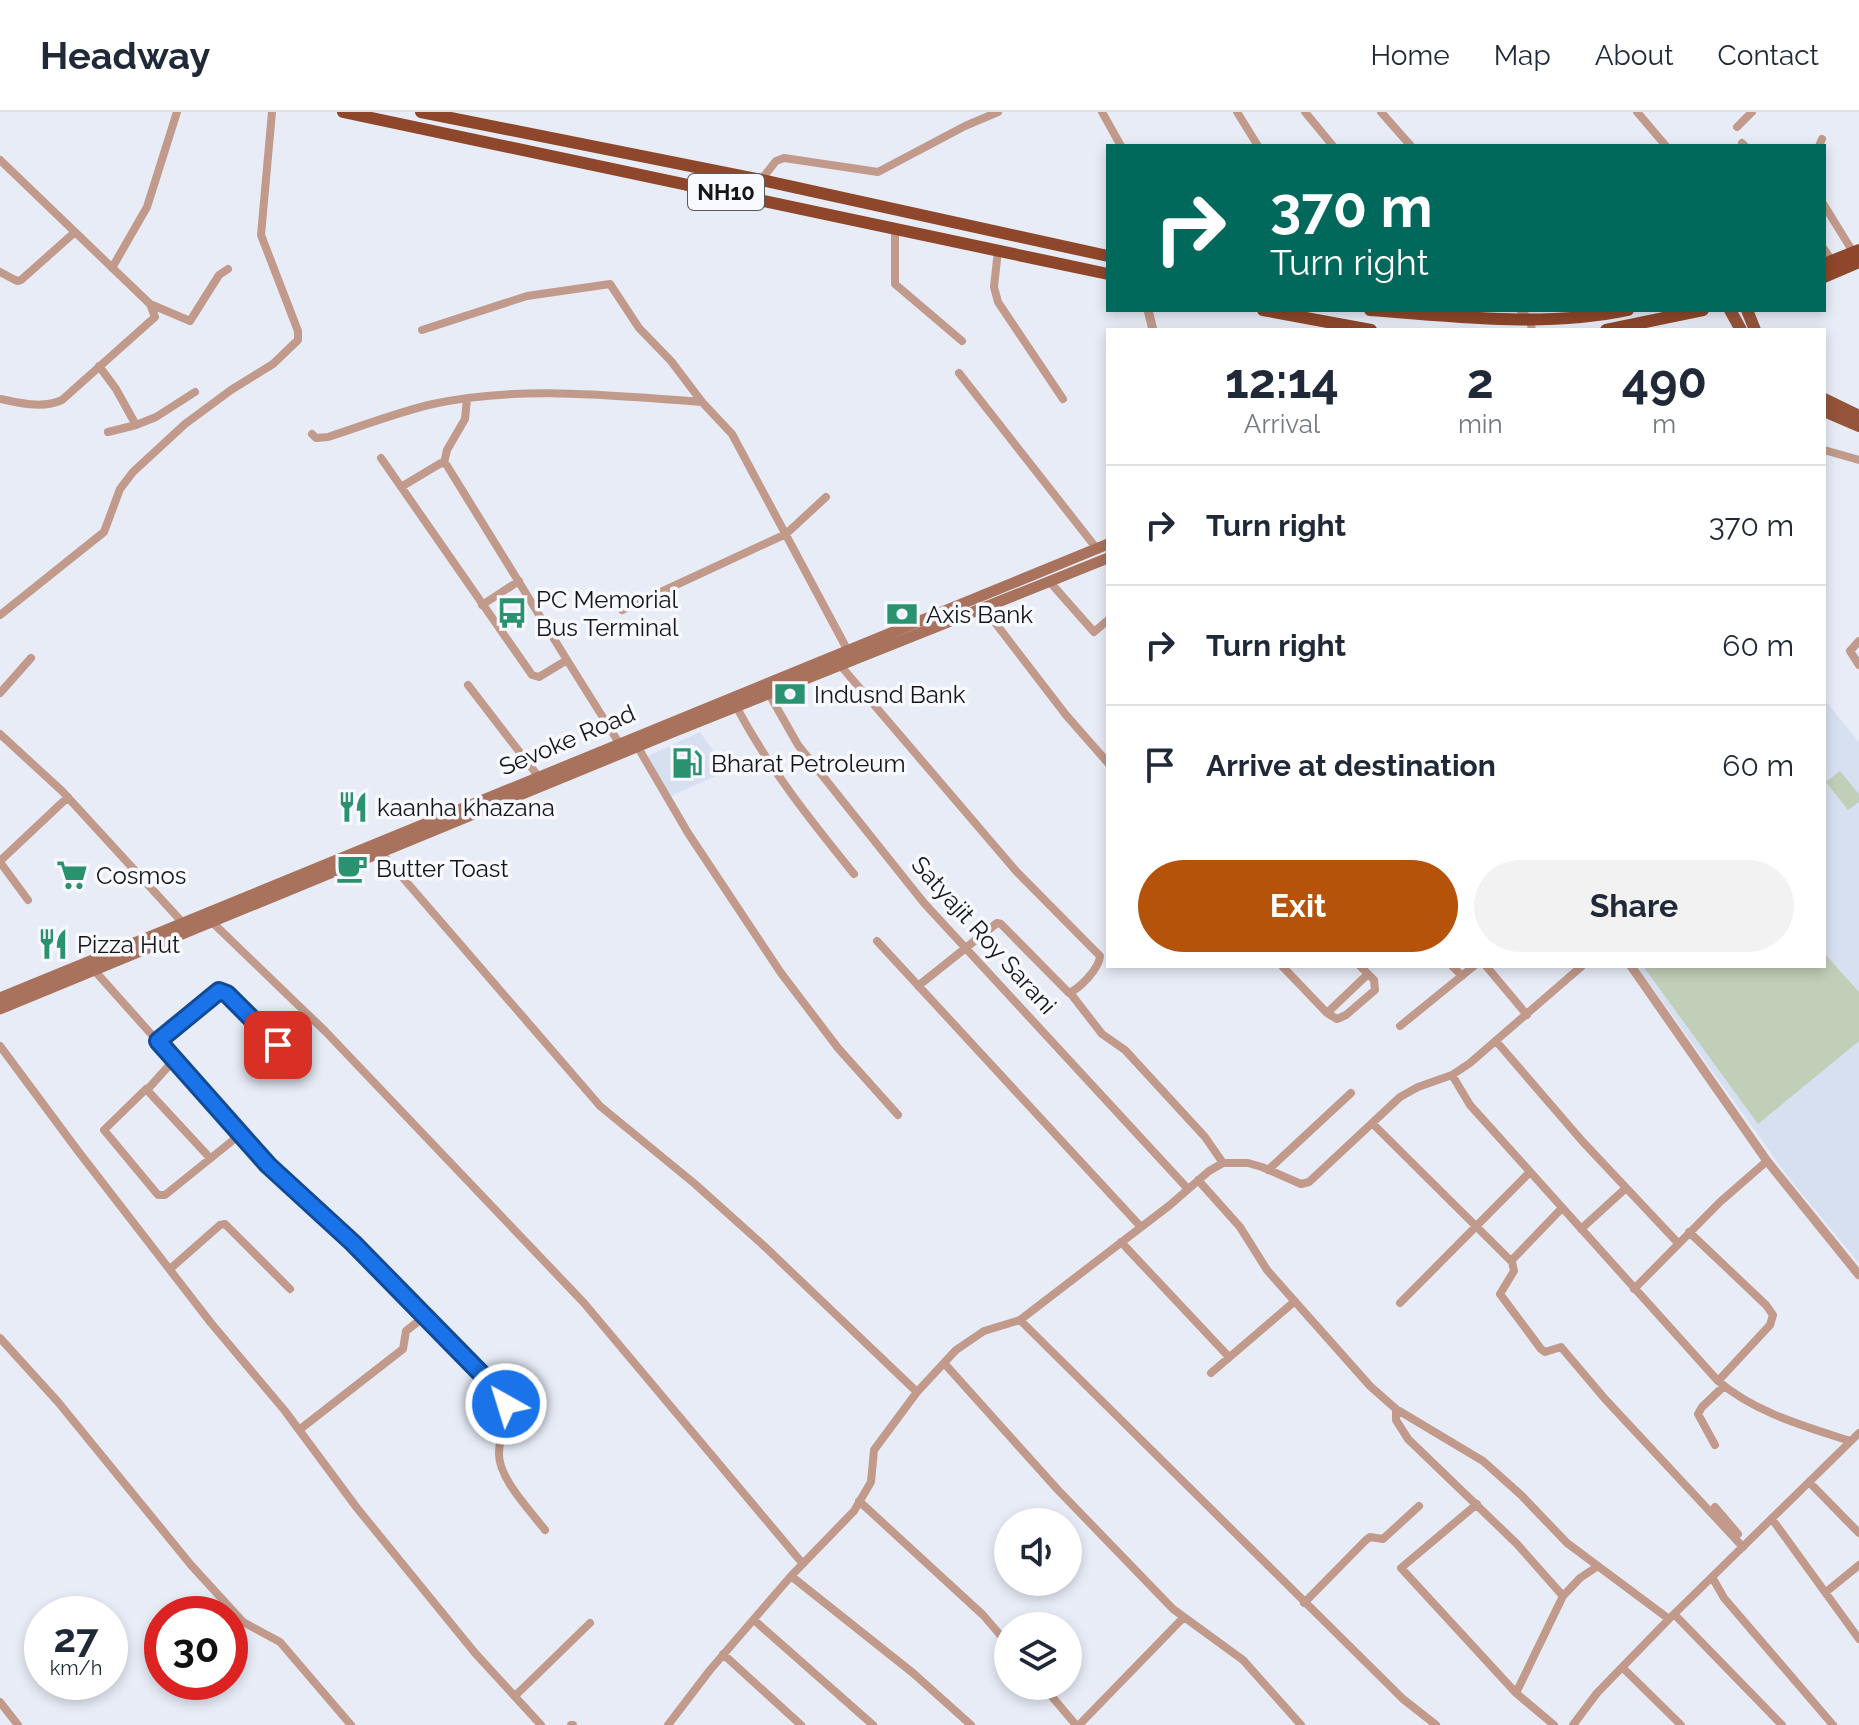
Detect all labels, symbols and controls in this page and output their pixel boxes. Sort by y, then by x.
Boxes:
text: Headway [40,33,210,78]
text: Home [1370,39,1450,72]
text: Map [1494,39,1551,72]
text: About [1595,39,1674,72]
text: Contact [1718,39,1819,72]
road number: NH10 [688,174,764,210]
text: 370 m [1270,174,1433,240]
icon: right [1138,176,1242,280]
text: Turn right [1270,241,1429,283]
text: 12:14 [1225,353,1339,409]
text: 2 [1467,353,1494,409]
text: 490 [1622,353,1707,409]
text: Arrival [1244,409,1320,439]
text: min [1458,409,1503,439]
text: m [1652,409,1676,439]
icon: right [1138,503,1182,547]
text: Turn right [1206,508,1346,543]
text: 370 m [1709,508,1794,543]
place label: PC Memorial Bus Terminal [536,585,679,642]
bus stop icon: PC Memorial Bus Terminal [495,596,529,630]
bank icon: Axis Bank [885,597,919,631]
place label: Axis Bank [926,600,1033,629]
icon: right [1138,623,1182,667]
text: Turn right [1206,628,1346,663]
text: 60 m [1722,628,1794,663]
bank icon: Indusnd Bank [773,677,807,711]
place label: Indusnd Bank [814,680,966,709]
street label: Sevoke Road [495,698,639,782]
icon: arrive [1138,743,1182,787]
fuel station icon: Bharat Petroleum [670,746,704,780]
text: Arrive at destination [1206,748,1496,783]
text: 60 m [1722,748,1794,783]
place label: Bharat Petroleum [711,749,906,778]
restaurant icon: kaanha khazana [336,790,370,824]
place label: kaanha khazana [377,793,555,822]
street label: Satyajit Roy Sarani [906,850,1062,1020]
cafe icon: Butter Toast [335,851,369,885]
place label: Butter Toast [376,854,508,883]
supermarket icon: Cosmos [55,858,89,892]
button: Exit [1138,860,1458,952]
button: Share [1474,860,1794,952]
place label: Cosmos [96,861,186,890]
restaurant icon: Pizza Hut [36,927,70,961]
place label: Pizza Hut [77,930,180,959]
pin [244,1011,312,1079]
icon: arrive [256,1023,300,1067]
position arrow [464,1362,548,1446]
map controls [994,1508,1082,1700]
button: sound [994,1508,1082,1596]
speed limit sign: 30 [144,1596,248,1700]
button: layers [994,1612,1082,1700]
text: 27 [53,1614,98,1661]
text: km/h [50,1656,102,1680]

